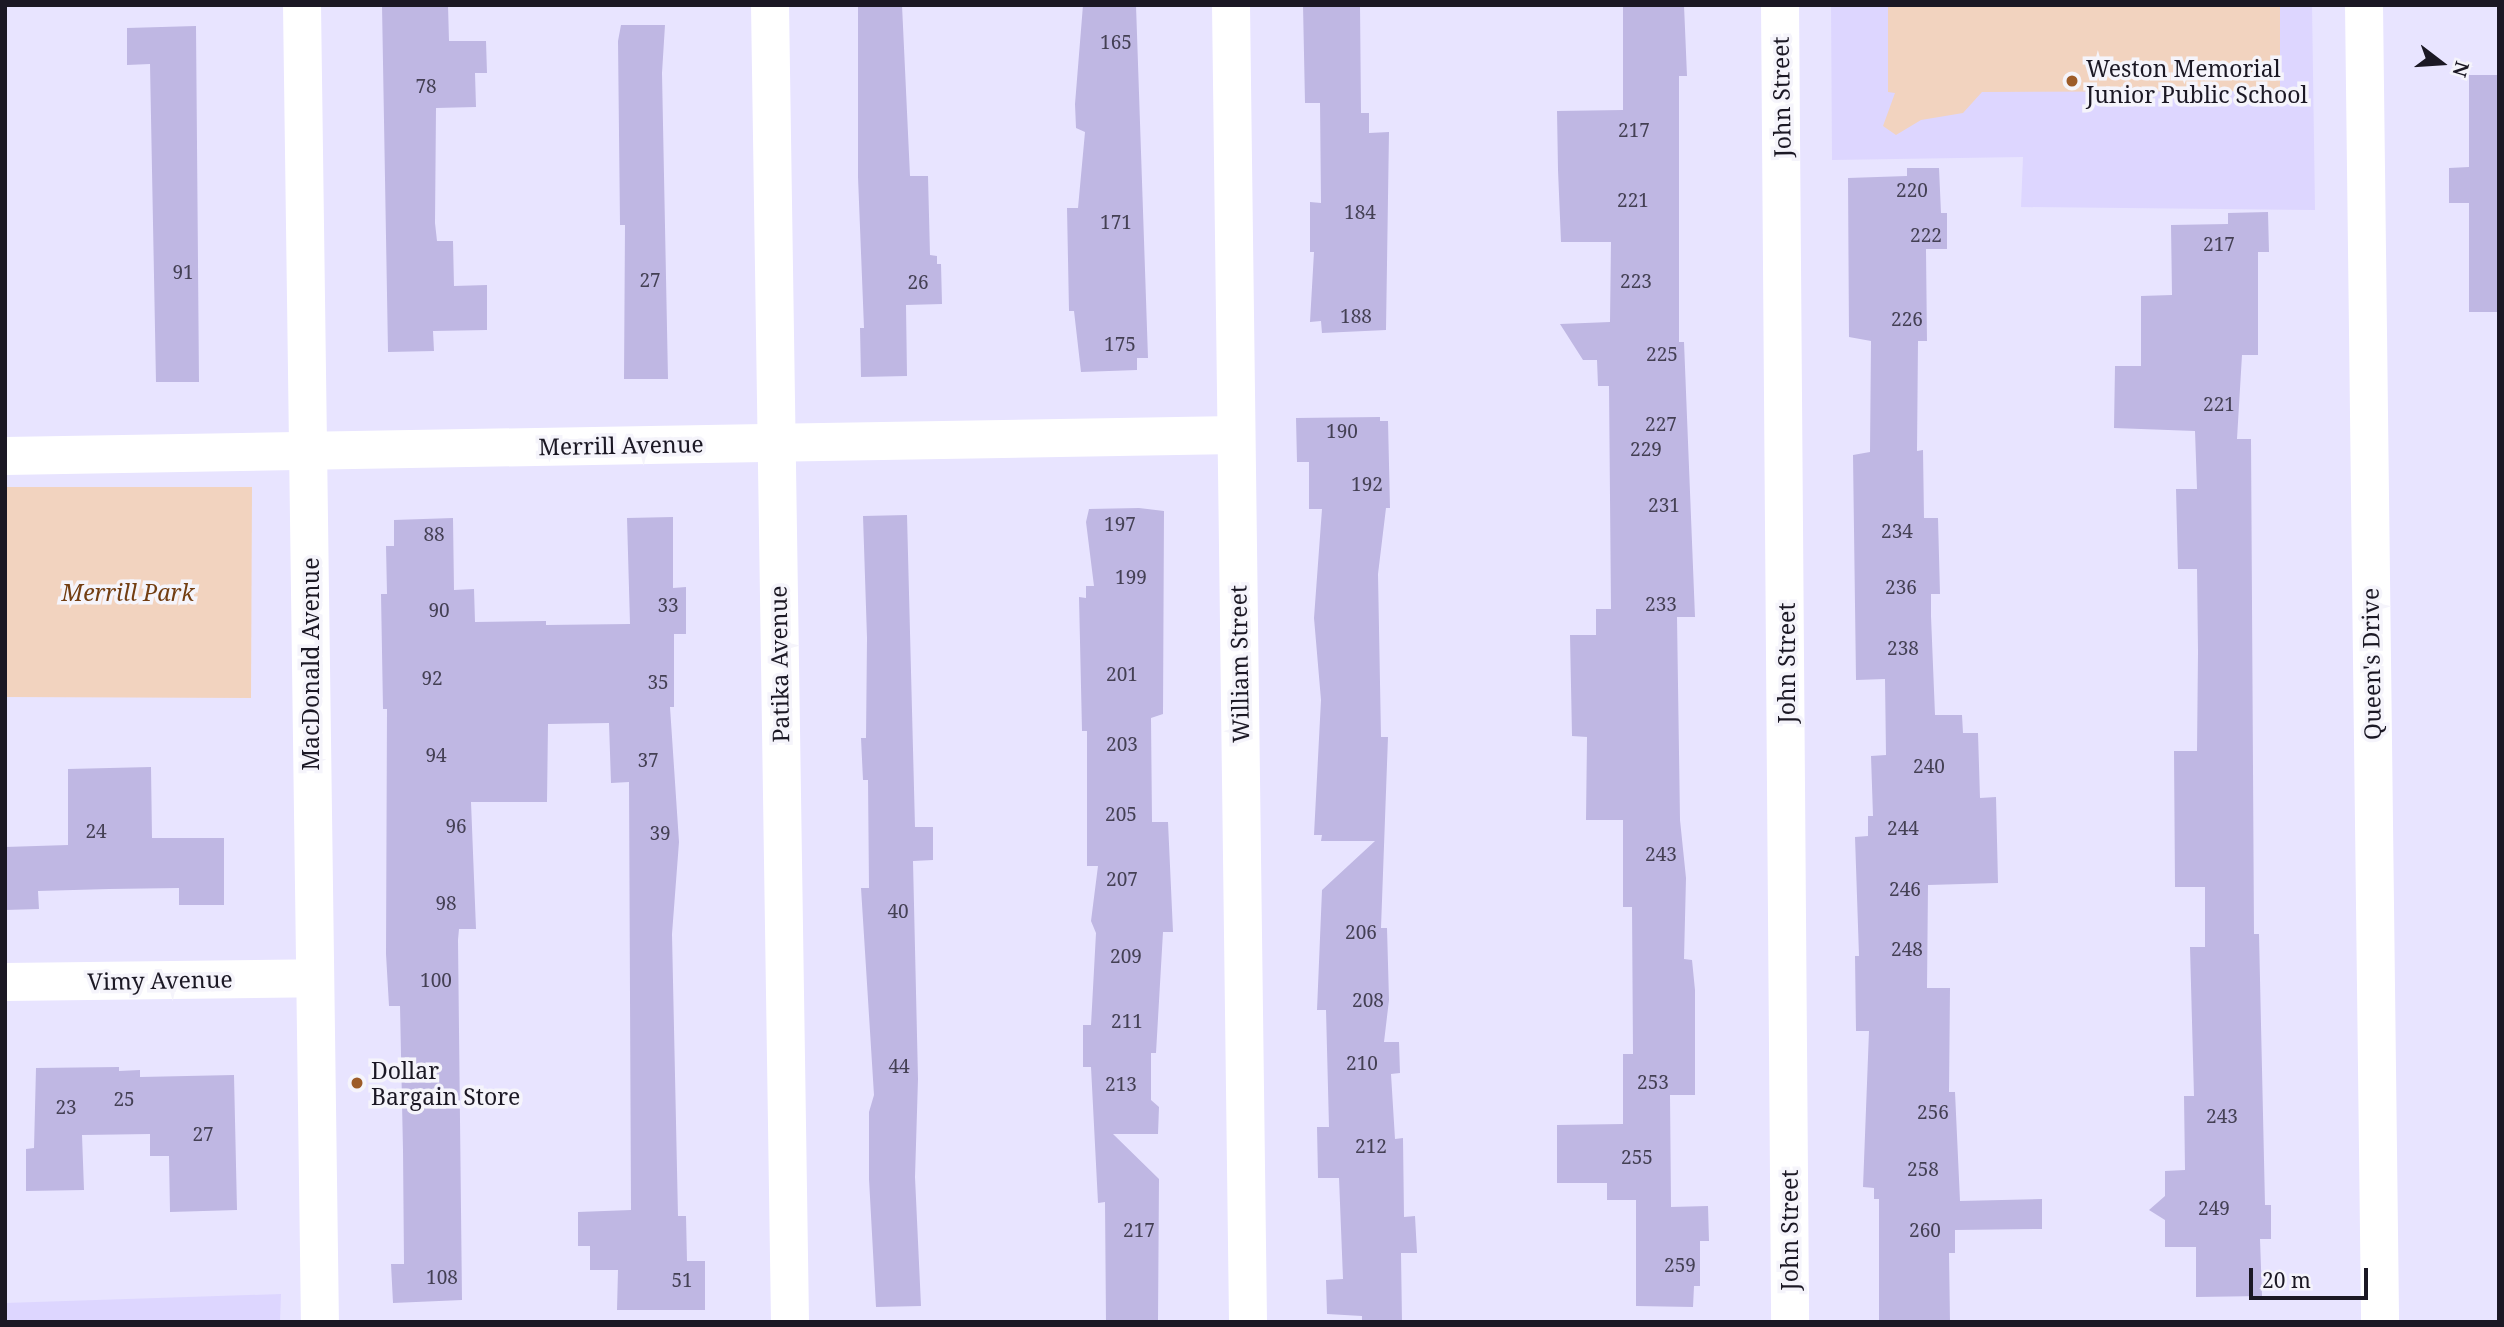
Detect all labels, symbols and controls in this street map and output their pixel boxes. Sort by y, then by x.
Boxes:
north arrow [2406,28,2476,98]
house number: 165 [1100,32,1132,54]
street label: John Street [1766,36,1796,158]
place label: Weston Memorial Junior Public School [2086,54,2308,108]
text: N [2446,58,2476,80]
marker: Weston Memorial Junior Public School [2064,73,2080,89]
house number: 78 [415,76,437,98]
house number: 217 [1618,120,1650,142]
house number: 220 [1896,180,1928,202]
house number: 221 [1617,190,1649,212]
house number: 184 [1344,202,1376,224]
house number: 171 [1100,212,1132,234]
house number: 222 [1910,225,1942,247]
house number: 217 [2203,234,2235,256]
house number: 91 [172,262,194,284]
house number: 27 [639,270,661,292]
house number: 223 [1620,271,1652,293]
house number: 26 [907,272,929,294]
house number: 188 [1340,306,1372,328]
house number: 226 [1891,309,1923,331]
house number: 175 [1104,334,1136,356]
house number: 225 [1646,344,1678,366]
house number: 221 [2203,394,2235,416]
house number: 227 [1645,414,1677,436]
house number: 190 [1326,421,1358,443]
street label: Merrill Avenue [538,430,704,460]
house number: 229 [1630,439,1662,461]
house number: 192 [1351,474,1383,496]
house number: 231 [1648,495,1680,517]
house number: 197 [1104,514,1136,536]
house number: 234 [1881,521,1913,543]
house number: 88 [423,524,445,546]
street label: MacDonald Avenue [296,557,324,771]
house number: 199 [1115,567,1147,589]
house number: 236 [1885,577,1917,599]
park label: Merrill Park [62,578,194,606]
street label: Patika Avenue [764,585,794,743]
street label: William Street [1224,585,1254,743]
street label: Queen's Drive [2356,588,2386,740]
house number: 233 [1645,594,1677,616]
house number: 33 [657,595,679,617]
house number: 90 [428,600,450,622]
street label: John Street [1772,602,1800,724]
house number: 238 [1887,638,1919,660]
house number: 201 [1106,664,1138,686]
house number: 92 [421,668,443,690]
house number: 35 [647,672,669,694]
house number: 203 [1106,734,1138,756]
house number: 94 [425,745,447,767]
house number: 37 [637,750,659,772]
house number: 240 [1913,756,1945,778]
house number: 205 [1105,804,1137,826]
house number: 96 [445,816,467,838]
house number: 244 [1887,818,1919,840]
house number: 24 [85,821,107,843]
house number: 39 [649,823,671,845]
house number: 243 [1645,844,1677,866]
house number: 207 [1106,869,1138,891]
house number: 246 [1889,879,1921,901]
house number: 98 [435,893,457,915]
house number: 40 [887,901,909,923]
house number: 206 [1345,922,1377,944]
house number: 248 [1891,939,1923,961]
house number: 209 [1110,946,1142,968]
street label: Vimy Avenue [87,965,233,995]
house number: 100 [420,970,452,992]
house number: 208 [1352,990,1384,1012]
house number: 211 [1111,1011,1143,1033]
house number: 210 [1346,1053,1378,1075]
place label: Dollar Bargain Store [371,1056,520,1110]
house number: 44 [888,1056,910,1078]
house number: 253 [1637,1072,1669,1094]
house number: 213 [1105,1074,1137,1096]
marker: Dollar Bargain Store [349,1075,365,1091]
house number: 25 [113,1089,135,1111]
house number: 23 [55,1097,77,1119]
house number: 256 [1917,1102,1949,1124]
house number: 243 [2206,1106,2238,1128]
house number: 27 [192,1124,214,1146]
house number: 212 [1355,1136,1387,1158]
house number: 255 [1621,1147,1653,1169]
house number: 258 [1907,1159,1939,1181]
street label: John Street [1775,1169,1803,1291]
house number: 249 [2198,1198,2230,1220]
house number: 217 [1123,1220,1155,1242]
house number: 260 [1909,1220,1941,1242]
scale bar [2252,1254,2371,1298]
house number: 259 [1664,1255,1696,1277]
text: 20 m [2262,1266,2311,1294]
house number: 108 [426,1267,458,1289]
house number: 51 [671,1270,693,1292]

